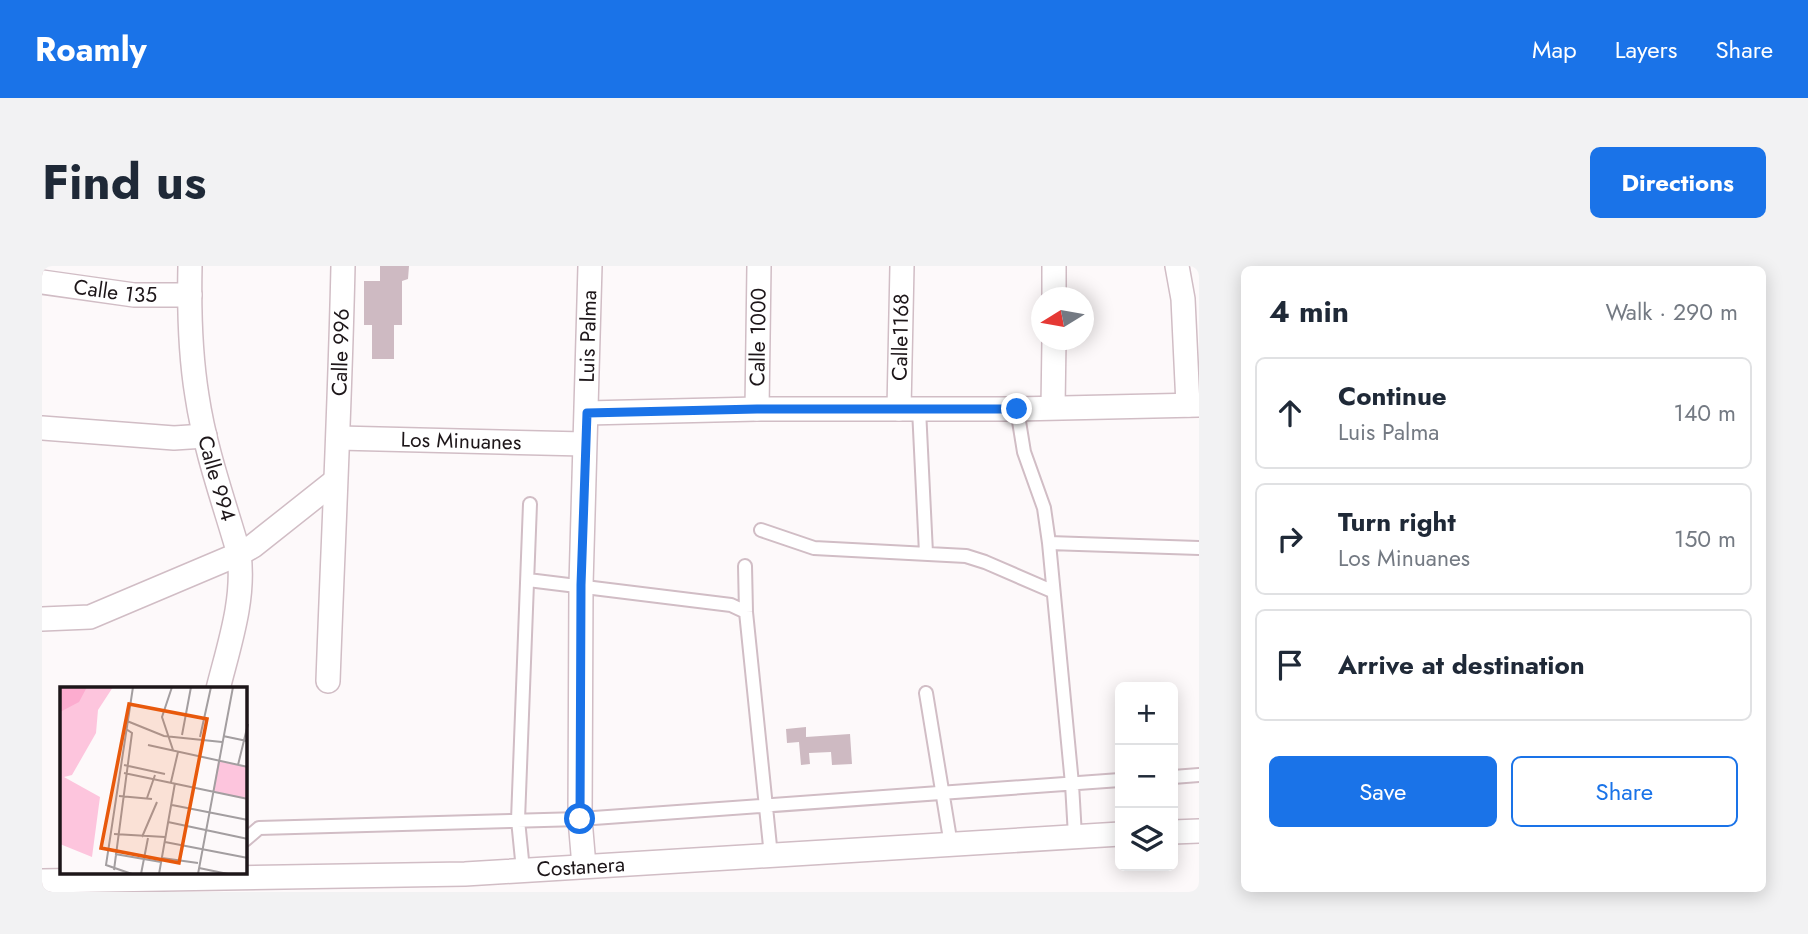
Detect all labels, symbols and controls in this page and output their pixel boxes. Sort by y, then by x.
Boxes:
text: Roamly [35,26,147,73]
text: Map [1532,32,1577,67]
text: Layers [1615,32,1677,67]
text: Share [1715,32,1773,67]
text: Find us [42,147,206,217]
button: Directions [1590,147,1766,218]
street label: Calle 135 [72,272,157,310]
street label: Calle 1000 [742,287,774,387]
north arrow [1031,287,1094,350]
street label: Luis Palma [572,290,604,383]
text: 4 min [1269,290,1349,333]
street label: Calle1168 [885,293,916,381]
text: Walk · 290 m [1605,295,1738,329]
street label: Calle 996 [324,308,357,397]
text: Continue [1338,377,1447,415]
route end [1001,393,1032,424]
icon: ahead [1271,394,1309,432]
text: 140 m [1674,396,1736,430]
text: Luis Palma [1338,415,1439,449]
street label: Los Minuanes [400,425,522,457]
street label: Calle 994 [190,432,243,525]
text: Turn right [1338,503,1456,541]
icon: right [1271,520,1309,558]
text: 150 m [1674,522,1736,556]
text: Los Minuanes [1338,541,1470,575]
icon: arrive [1271,646,1309,684]
text: Arrive at destination [1338,646,1585,684]
map controls [1115,682,1178,871]
button: + [1115,682,1178,745]
inset map [60,687,247,874]
button: − [1115,745,1178,808]
button: Save [1269,756,1497,827]
button: Share [1511,756,1738,827]
route start [564,803,595,834]
button: layers [1115,808,1178,871]
street label: Costanera [536,849,626,885]

